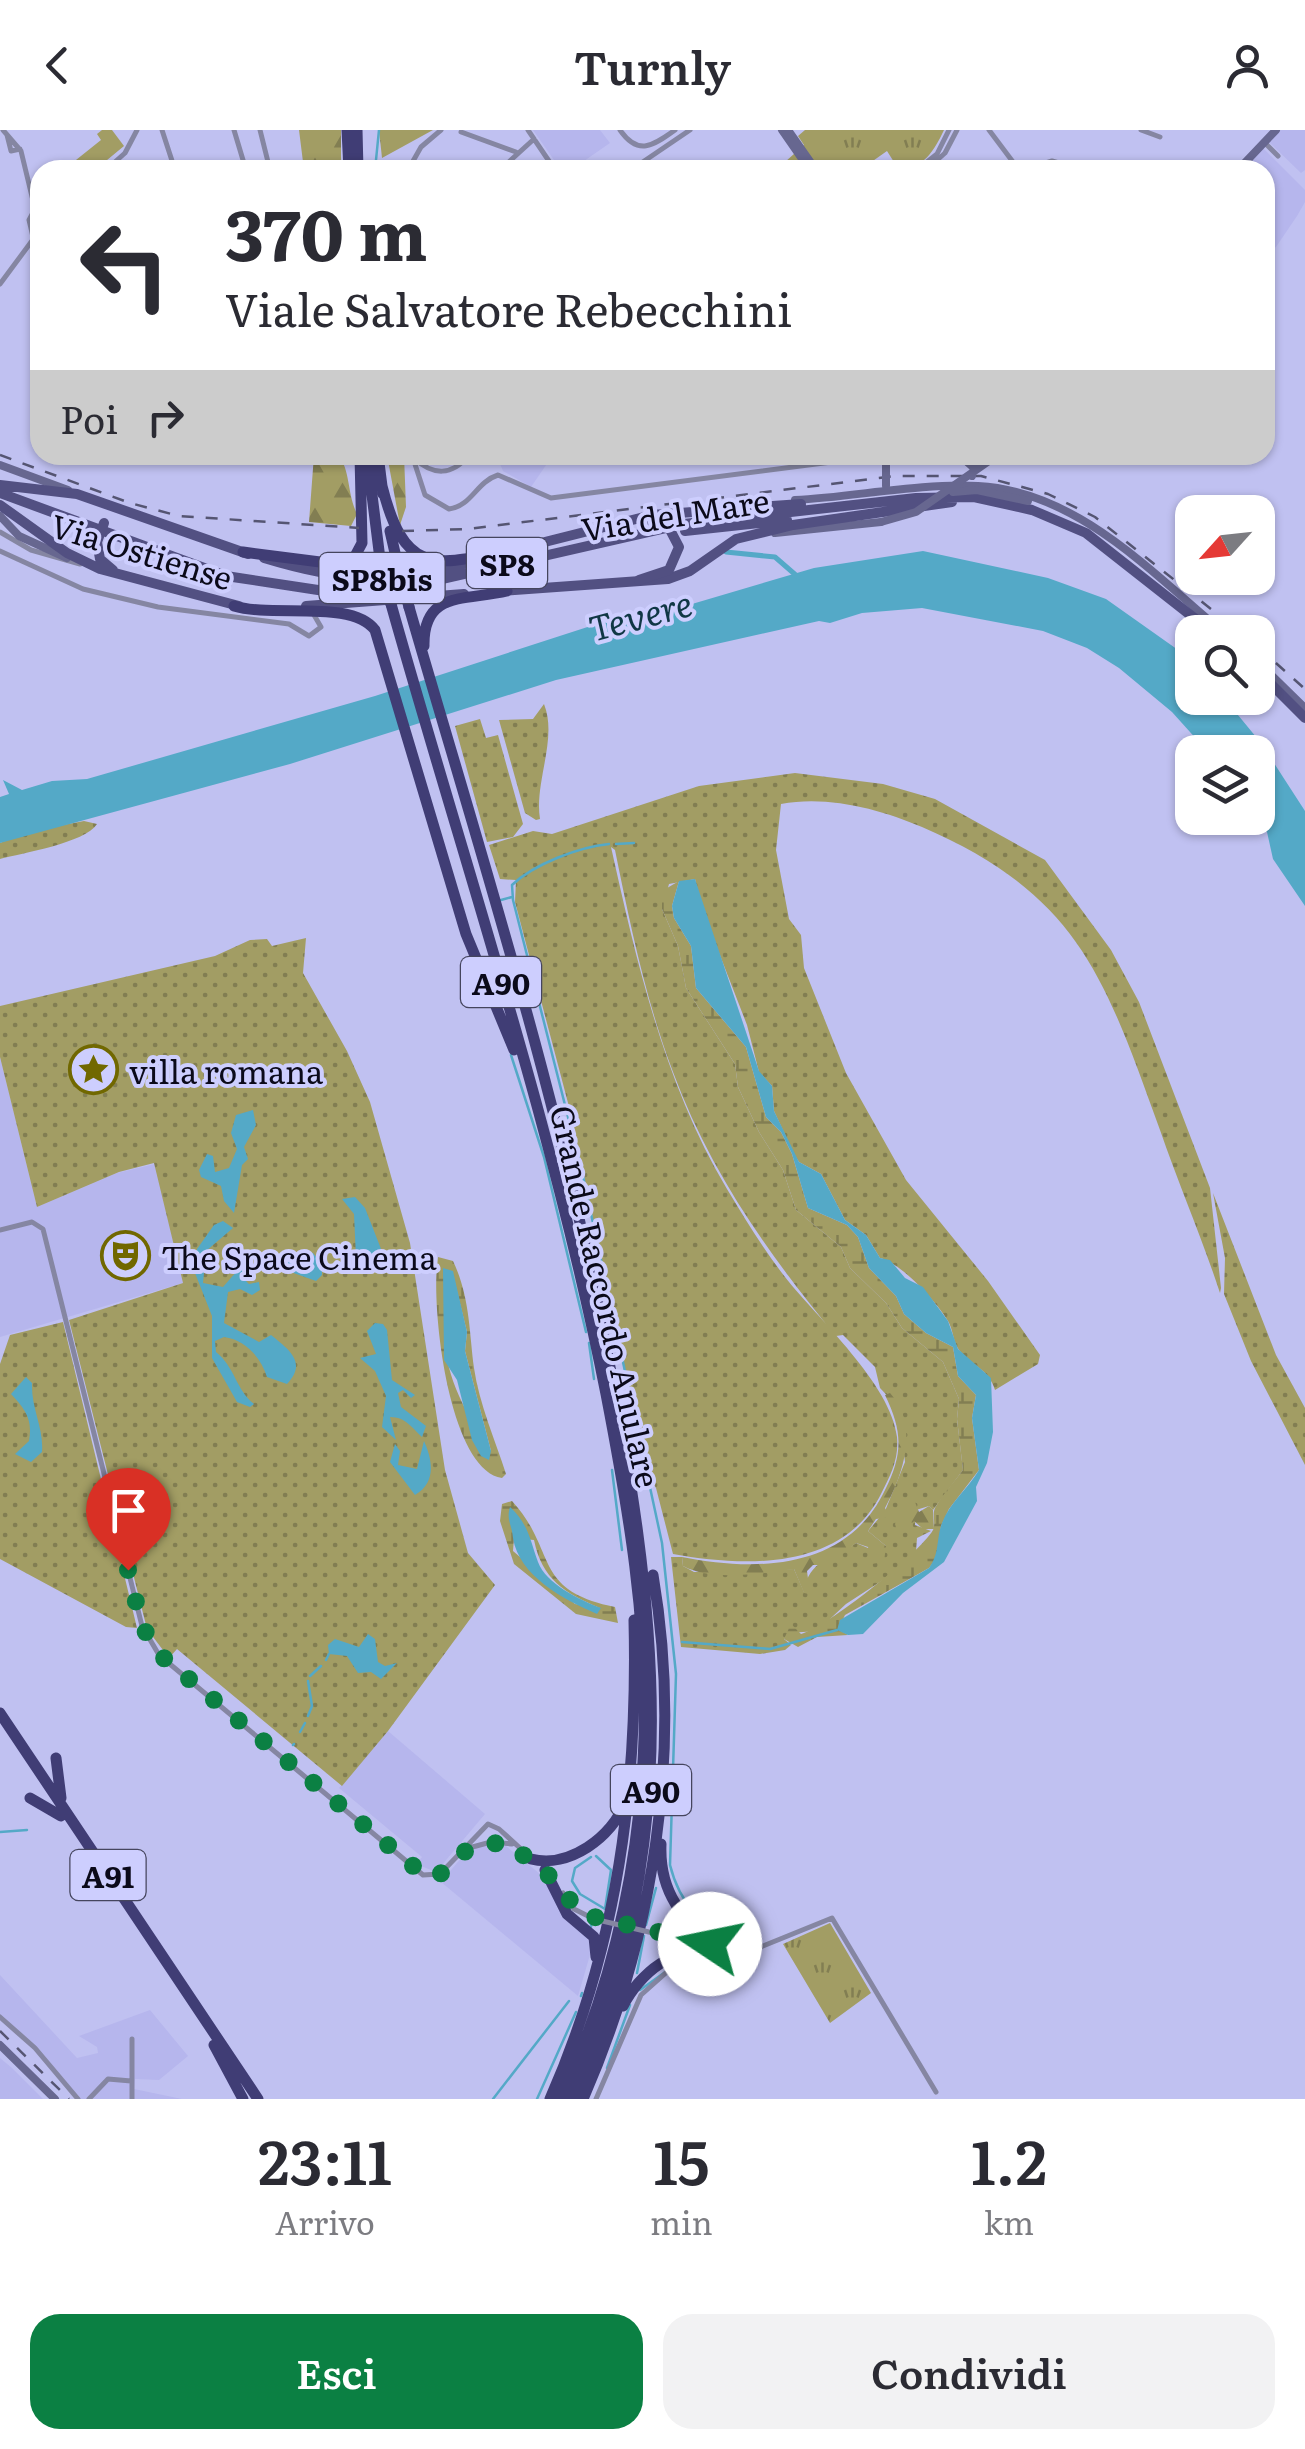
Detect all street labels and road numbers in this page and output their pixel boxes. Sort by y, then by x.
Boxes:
street label: Via del Mare [578,474,772,552]
street label: Via Ostiense [45,500,239,600]
road number: SP8 [467,538,547,588]
road number: SP8bis [320,553,444,603]
road number: A90 [461,957,541,1007]
street label: Grande Raccordo Anulare [540,1100,674,1492]
road number: A90 [611,1765,691,1815]
road number: A91 [70,1850,146,1900]

